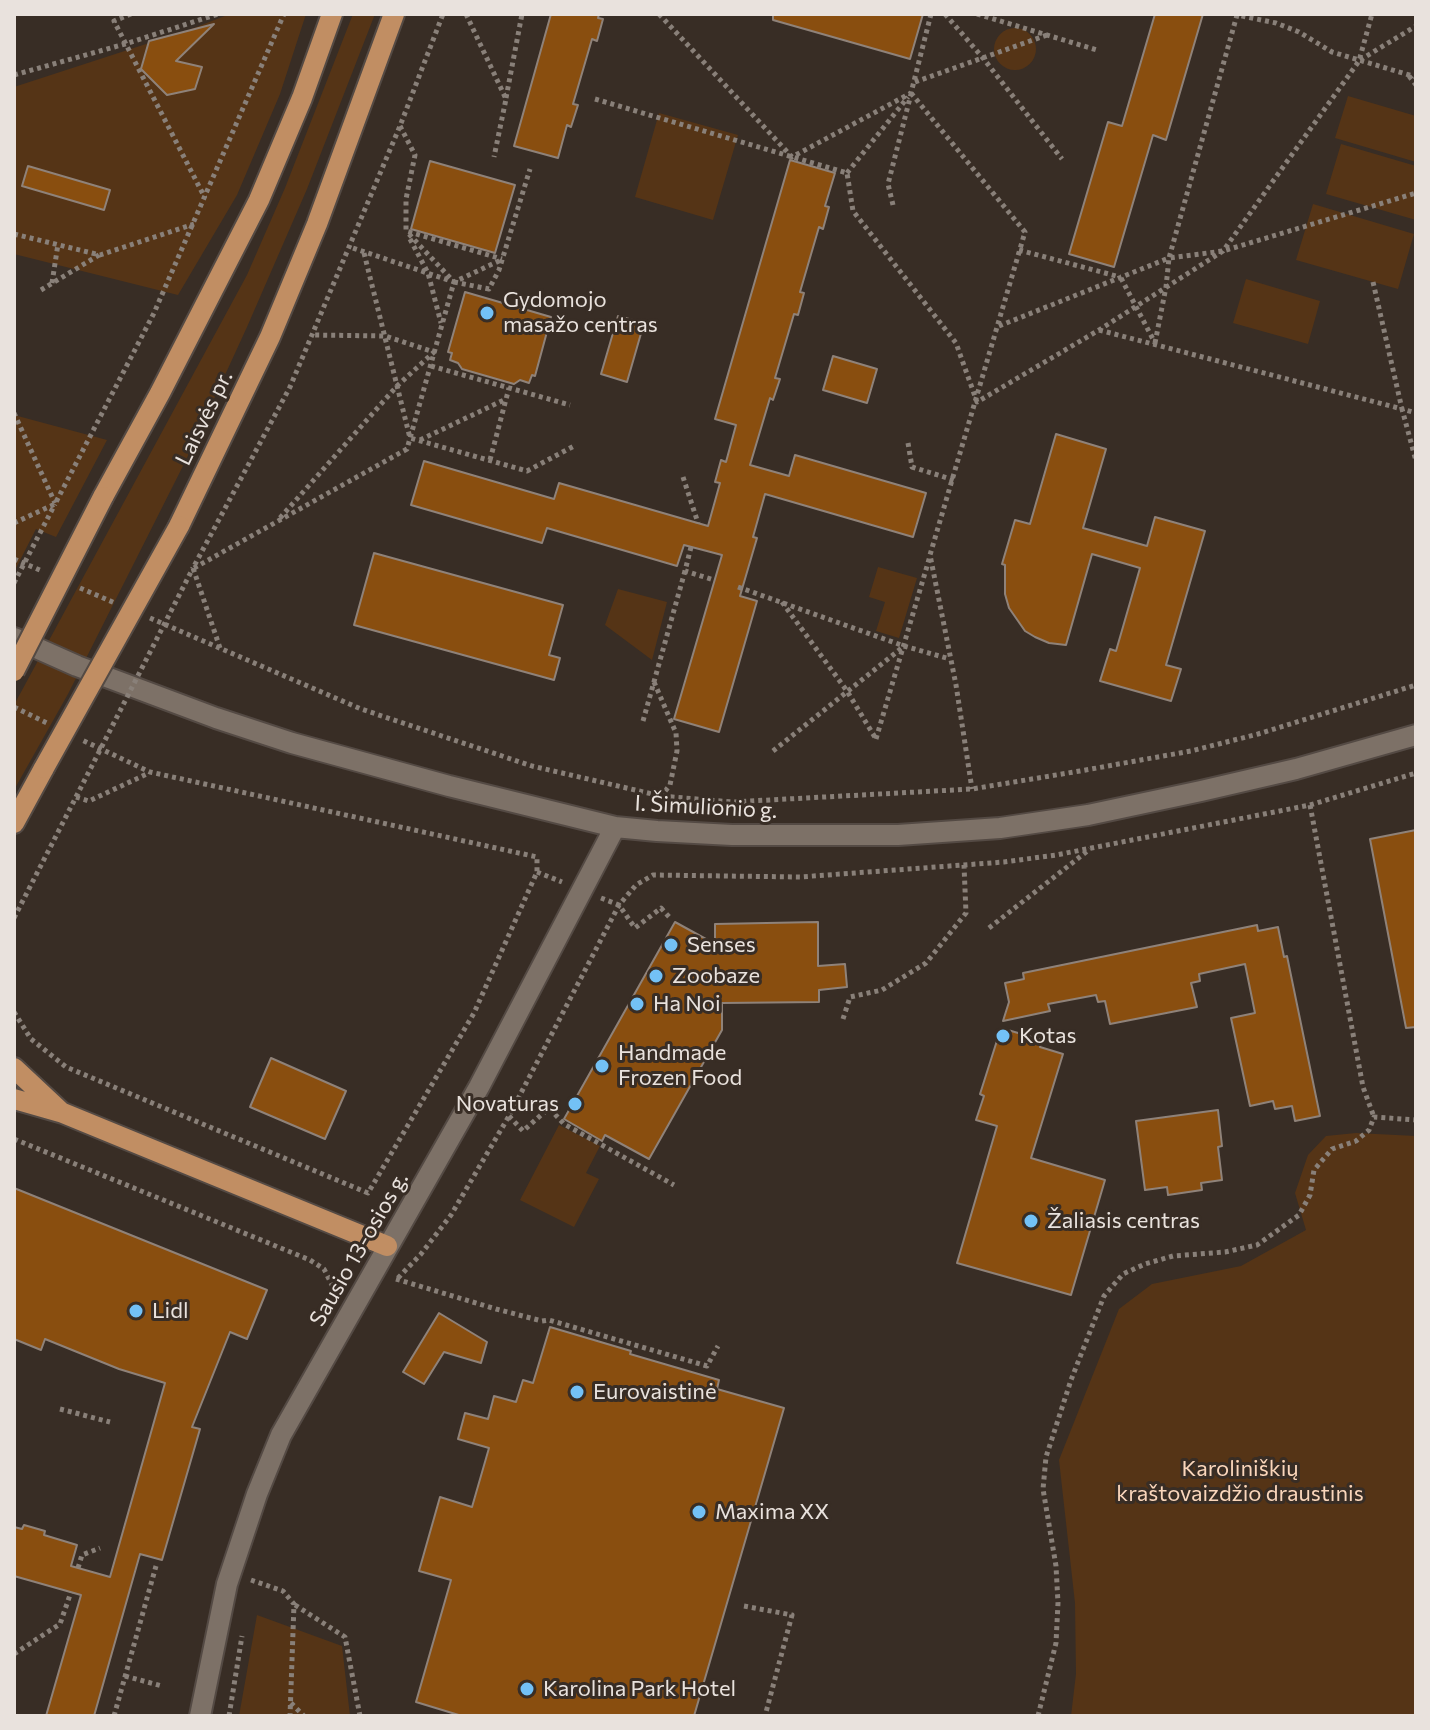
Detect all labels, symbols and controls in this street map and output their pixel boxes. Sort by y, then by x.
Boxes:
place label: Gydomojo masažo centras [503,287,658,338]
marker: Gydomojo masažo centras [478,304,496,322]
street label: Laisvės pr. [170,366,238,470]
street label: I. Šimulionio g. [634,790,778,824]
place label: Senses [687,932,756,958]
marker: Senses [662,936,680,954]
place label: Zoobaze [672,963,760,989]
marker: Zoobaze [647,967,665,985]
place label: Ha Noi [653,991,721,1017]
marker: Ha Noi [628,995,646,1013]
place label: Kotas [1019,1023,1077,1049]
marker: Kotas [994,1027,1012,1045]
place label: Handmade Frozen Food [618,1040,742,1092]
marker: Handmade Frozen Food [593,1057,611,1075]
place label: Novaturas [456,1091,559,1117]
marker: Novaturas [566,1095,584,1113]
street label: Sausio 13-osios g. [304,1167,414,1331]
place label: Žaliasis centras [1047,1208,1200,1234]
marker: Žaliasis centras [1022,1212,1040,1230]
place label: Lidl [152,1298,189,1324]
marker: Lidl [127,1302,145,1320]
place label: Eurovaistinė [593,1379,717,1405]
marker: Eurovaistinė [568,1383,586,1401]
park label: Karoliniškių kraštovaizdžio draustinis [1116,1456,1364,1508]
place label: Maxima XX [715,1499,829,1525]
marker: Maxima XX [690,1503,708,1521]
place label: Karolina Park Hotel [543,1676,736,1702]
marker: Karolina Park Hotel [518,1680,536,1698]

